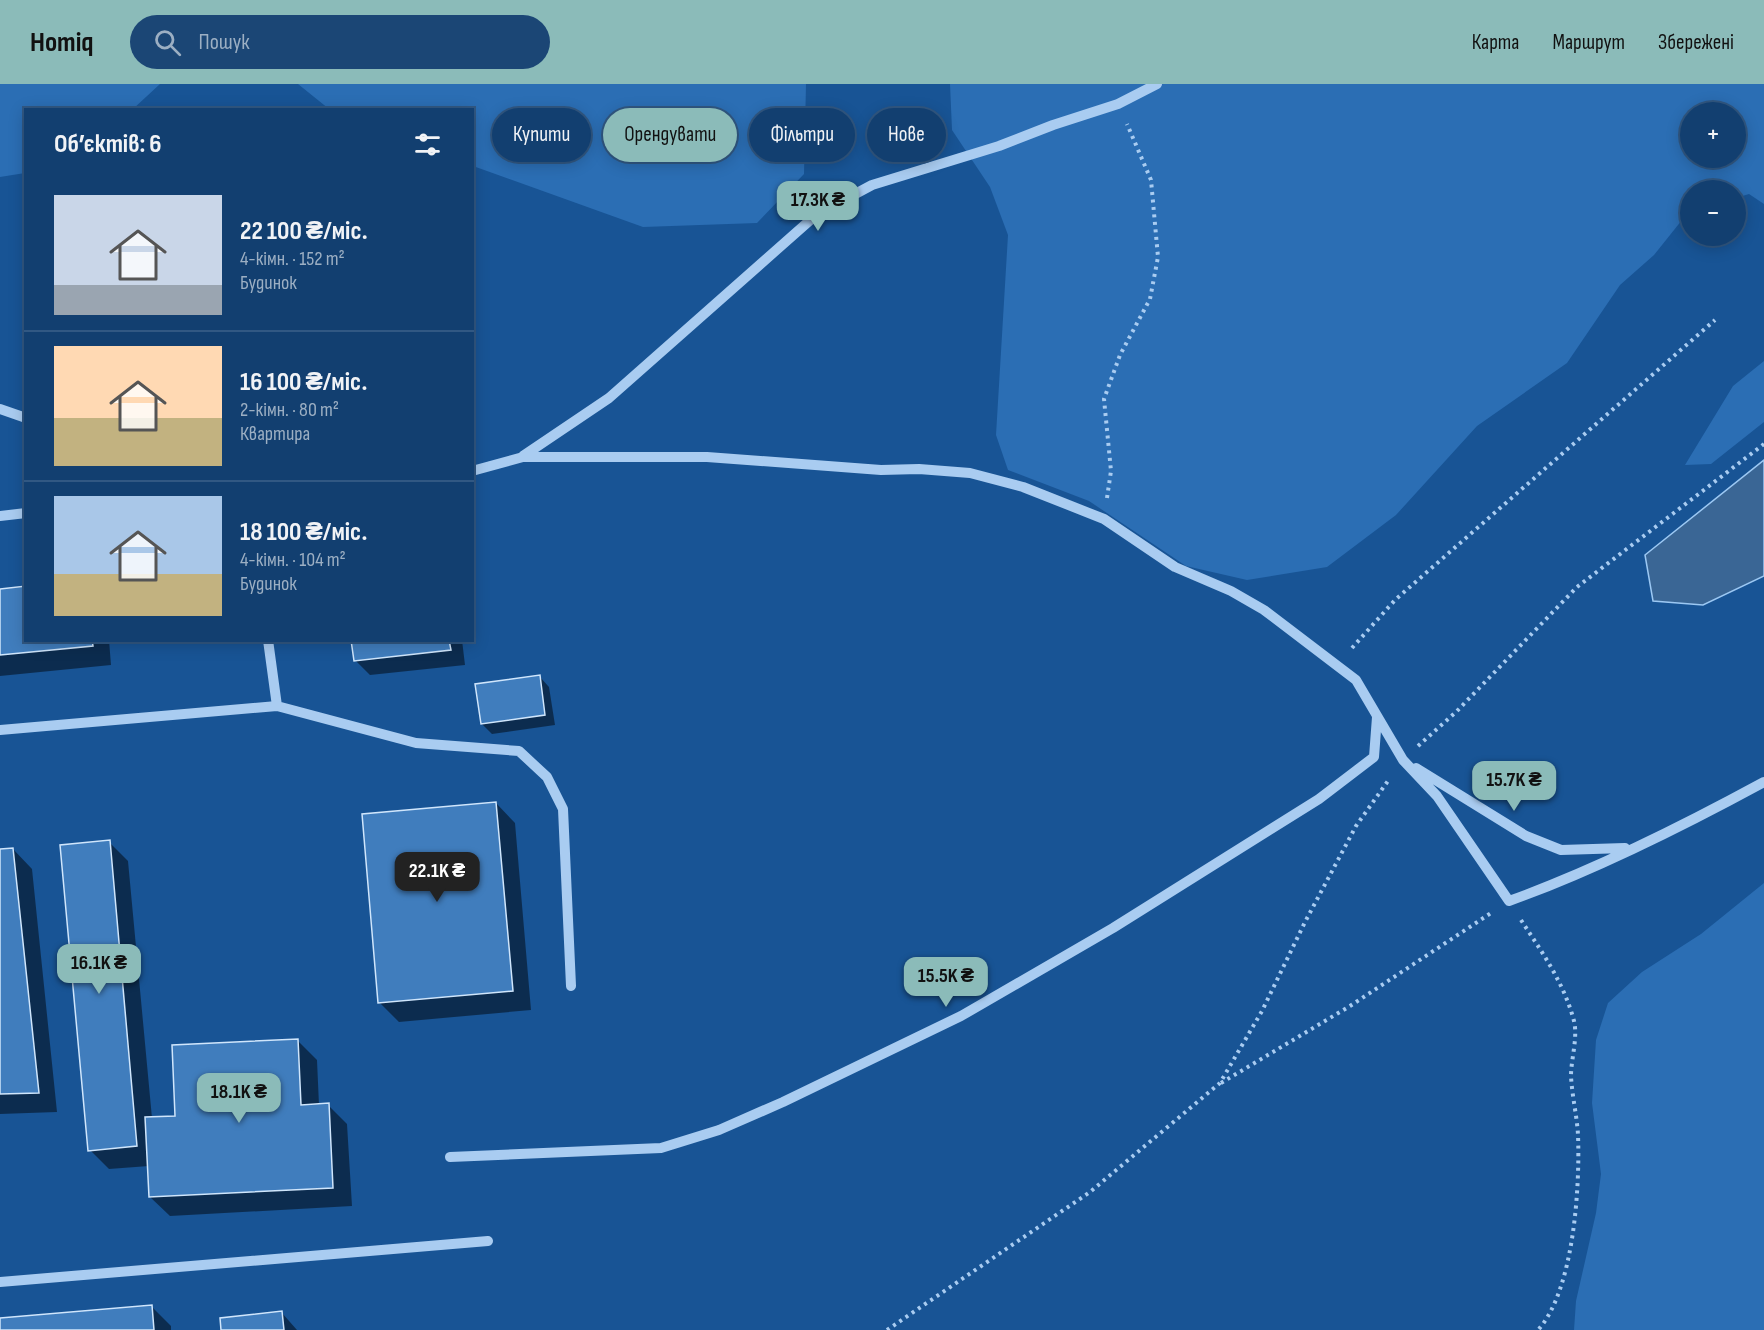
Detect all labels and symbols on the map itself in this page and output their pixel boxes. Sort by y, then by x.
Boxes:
pin: 17.3K ₴ [763,181,873,232]
pin: 15.7K ₴ [1459,761,1569,812]
pin: 22.1K ₴ [382,852,492,903]
pin: 16.1K ₴ [44,944,154,995]
pin: 15.5K ₴ [891,957,1001,1008]
pin: 18.1K ₴ [184,1073,294,1124]

